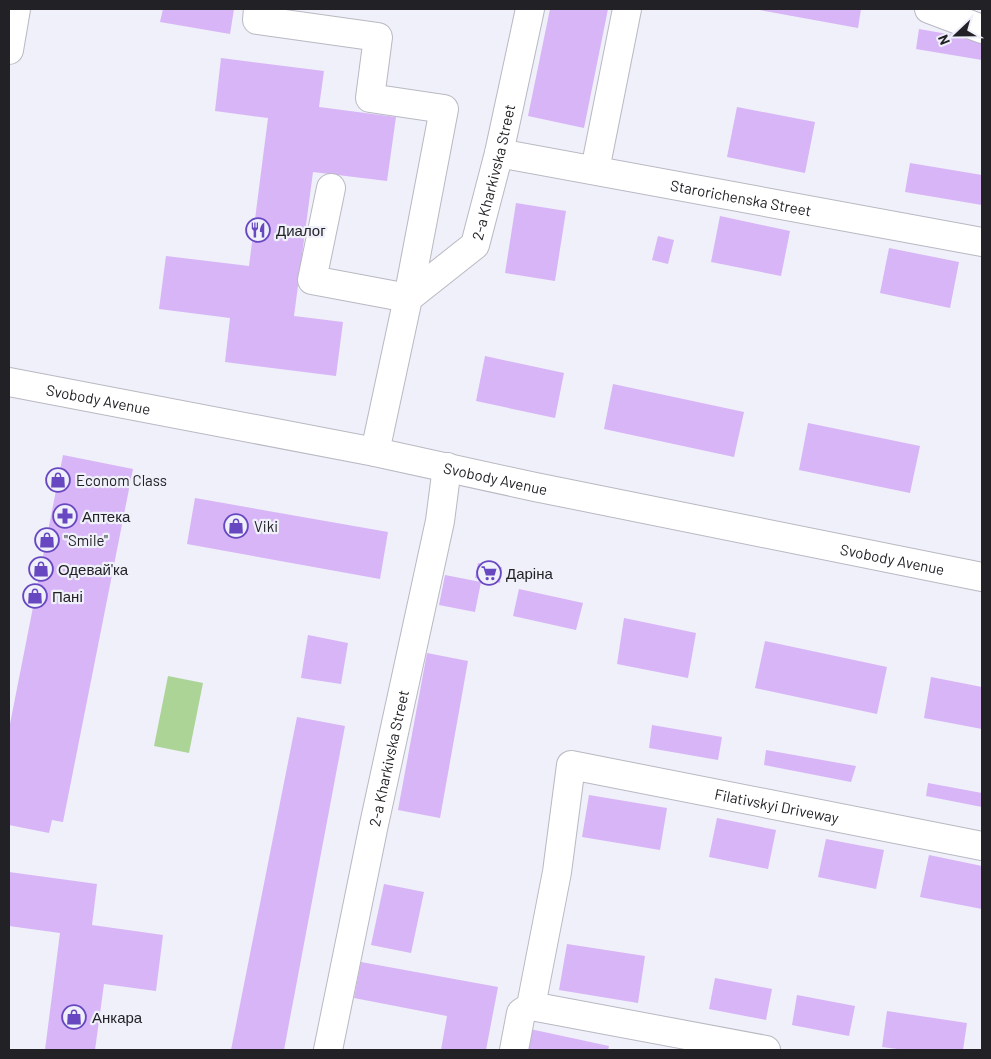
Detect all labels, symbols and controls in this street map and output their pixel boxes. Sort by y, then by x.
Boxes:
north arrow [931,10,981,60]
text: N [934,33,953,48]
street label: 2-a Kharkivska Street [468,103,518,242]
street label: Starorichenska Street [669,176,813,219]
restaurant icon: Диалог [245,217,271,243]
place label: Диалог [276,221,326,239]
street label: Svobody Avenue [45,380,152,418]
street label: Svobody Avenue [442,458,549,498]
shop icon: Econom Class [45,467,71,493]
place label: Econom Class [76,471,167,489]
pharmacy icon: Аптека [52,503,78,529]
place label: Аптека [82,507,131,525]
shop icon: Viki [223,513,249,539]
place label: Viki [254,517,278,535]
shop icon: "Smile" [34,527,60,553]
place label: "Smile" [64,531,108,549]
street label: Svobody Avenue [839,540,946,578]
shop icon: Одевай'ка [28,556,54,582]
place label: Одевай'ка [58,560,129,578]
supermarket icon: Даріна [476,560,502,586]
place label: Даріна [506,564,553,582]
shop icon: Пані [22,583,48,609]
place label: Пані [52,587,83,605]
street label: 2-a Kharkivska Street [365,688,412,828]
street label: Filativskyi Driveway [713,785,841,827]
shop icon: Анкара [61,1004,87,1030]
place label: Анкара [92,1008,143,1026]

